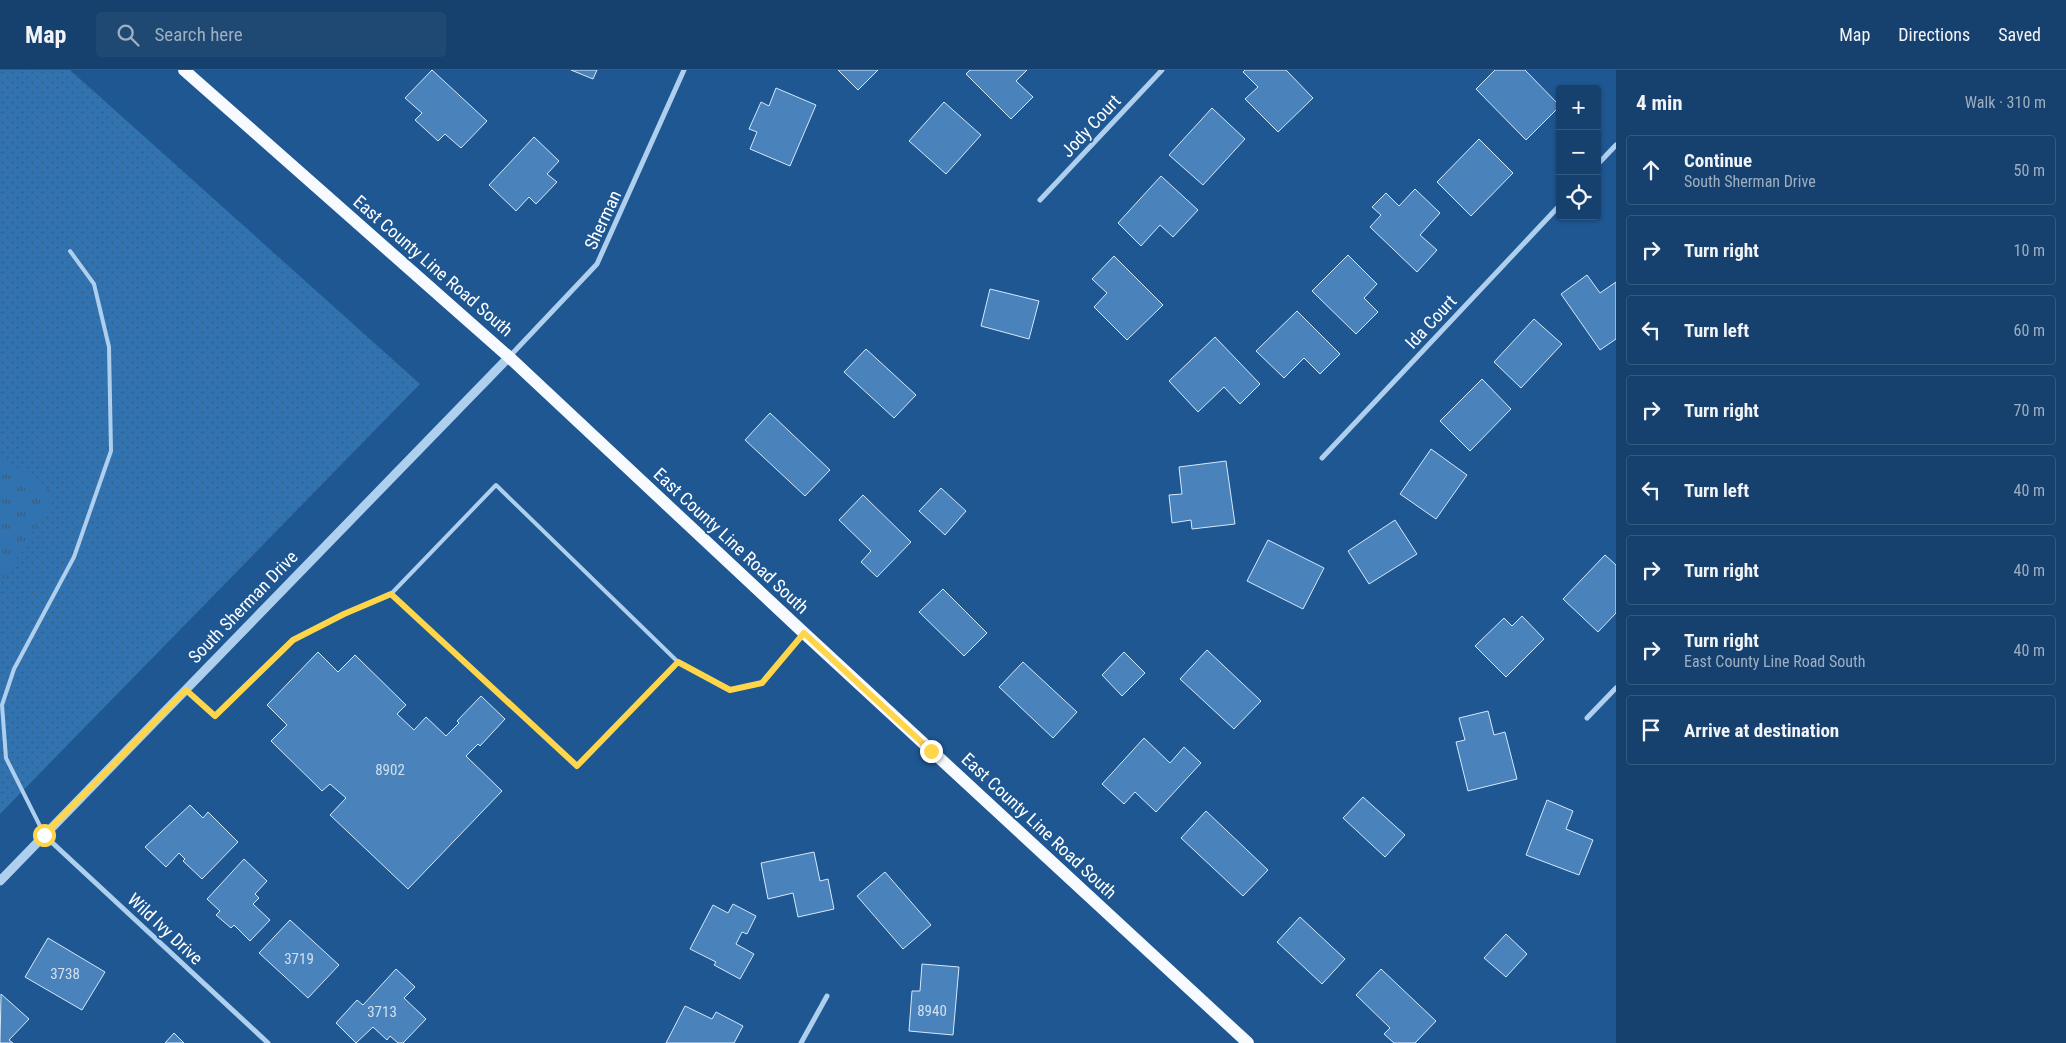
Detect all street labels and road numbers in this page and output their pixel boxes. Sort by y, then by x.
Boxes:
street label: Jody Court [1057,90,1125,161]
street label: Sherman [580,187,625,253]
street label: East County Line Road South [349,191,517,341]
street label: Ida Court [1401,291,1461,353]
street label: East County Line Road South [650,463,813,618]
street label: South Sherman Drive [184,546,302,667]
street label: East County Line Road South [958,748,1121,903]
street label: Wild Ivy Drive [124,889,207,969]

